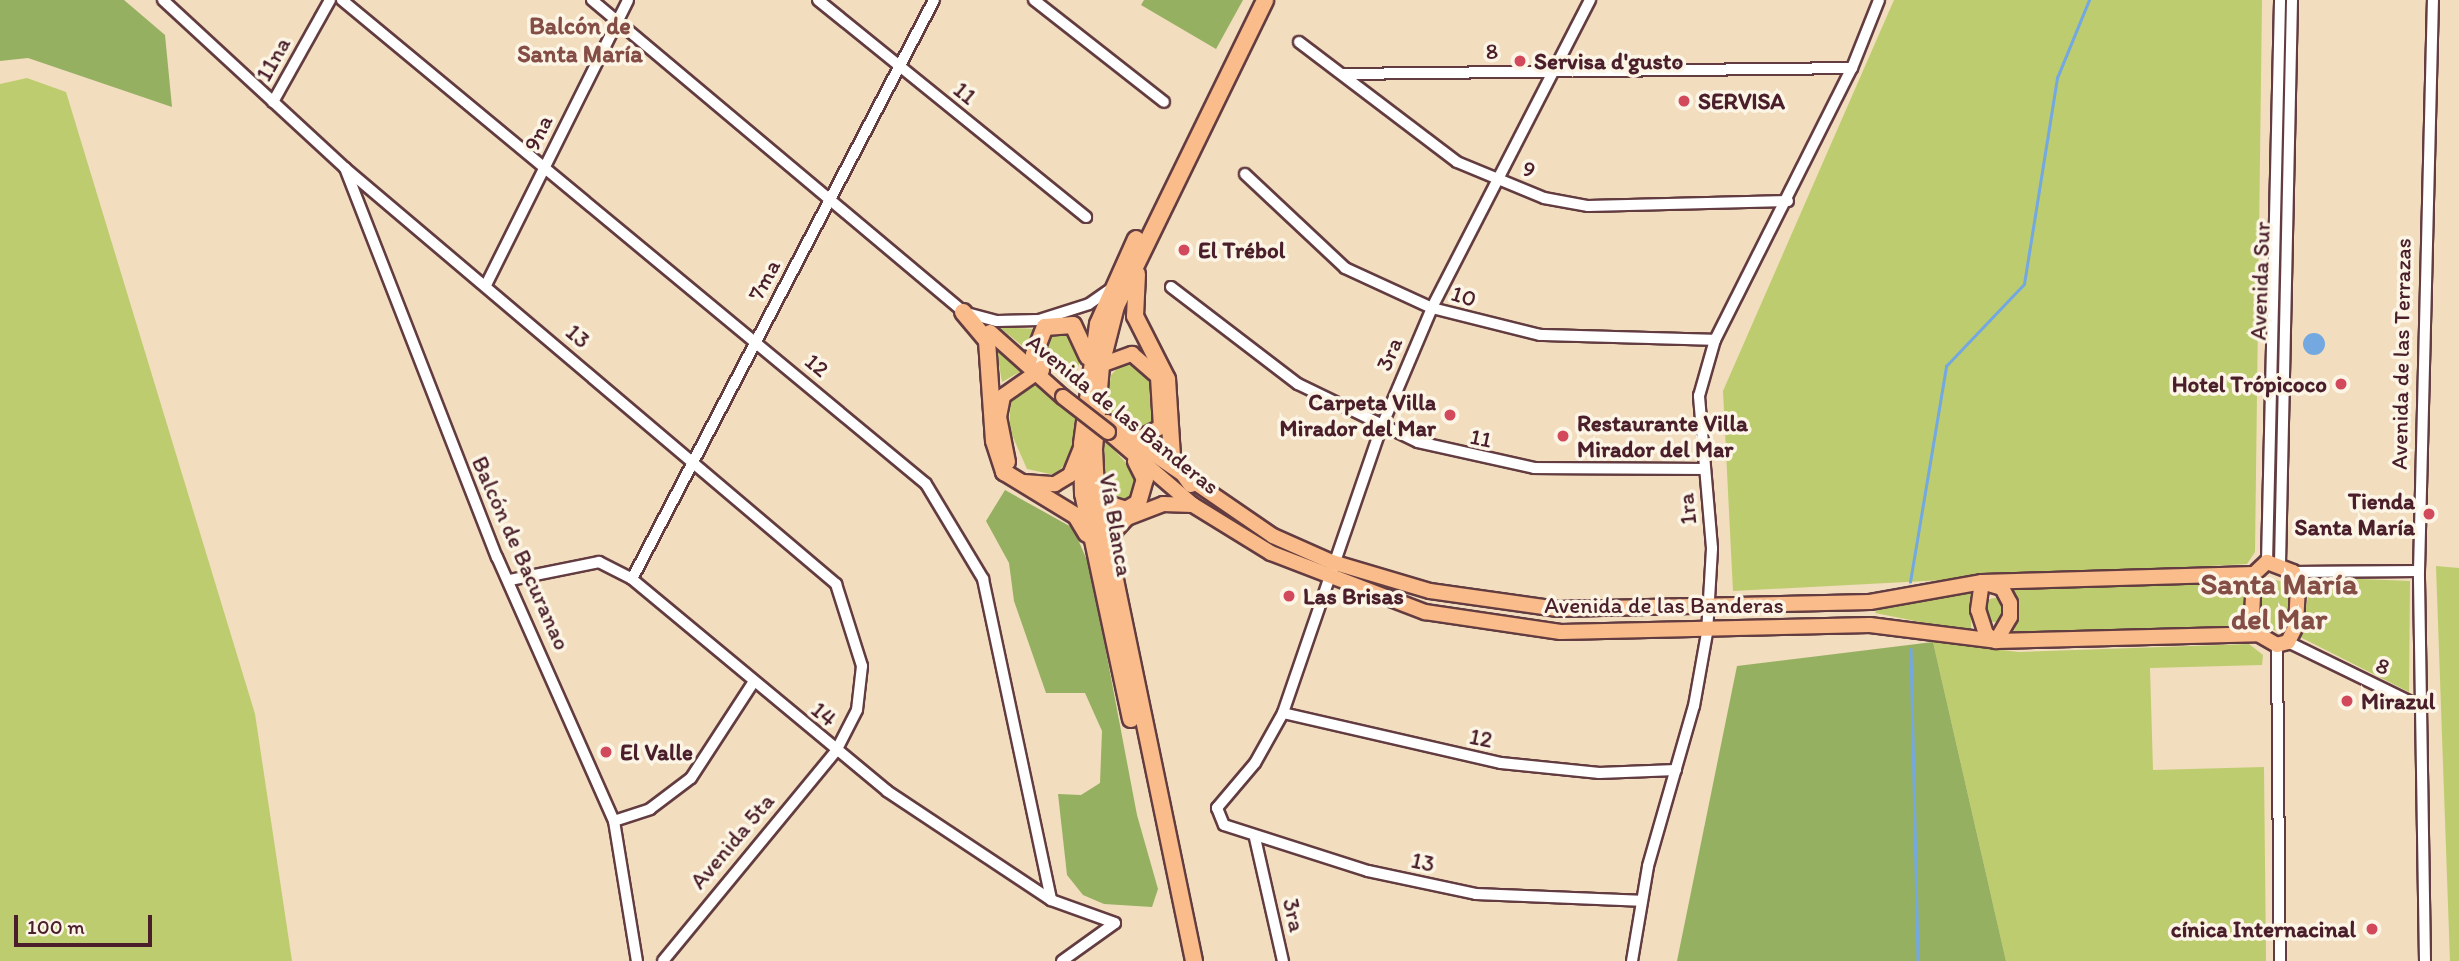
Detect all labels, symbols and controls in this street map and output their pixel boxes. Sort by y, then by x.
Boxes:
district label: Balcón de Santa María [518,12,642,68]
street label: 11na [250,32,296,86]
street label: 8 [1485,37,1499,65]
place label: Servisa d'gusto [1534,47,1683,75]
marker: Servisa d'gusto [1512,53,1528,69]
street label: 11 [948,76,982,110]
place label: SERVISA [1698,87,1785,115]
marker: SERVISA [1676,93,1692,109]
street label: 9na [517,110,559,156]
street label: 9 [1518,154,1540,184]
street label: Avenida Sur [2244,221,2276,341]
place label: El Trébol [1198,236,1284,264]
street label: Avenida de las Terrazas [2385,239,2417,469]
marker: El Trébol [1176,242,1192,258]
street label: 7ma [742,255,786,305]
street label: 10 [1448,279,1480,313]
street label: 13 [560,318,596,354]
street label: Avenida de las Banderas [1021,328,1225,500]
street label: 3ra [1370,333,1408,375]
street label: 12 [799,347,835,383]
place label: Hotel Trópicoco [2174,370,2327,398]
marker: Hotel Trópicoco [2333,376,2349,392]
place label: Carpeta Villa Mirador del Mar [1279,388,1436,442]
marker: Carpeta Villa Mirador del Mar [1442,407,1458,423]
place label: Restaurante Villa Mirador del Mar [1577,409,1747,463]
street label: 11 [1468,422,1494,454]
marker: Restaurante Villa Mirador del Mar [1555,428,1571,444]
street label: Balcón de Bacuranao [466,451,576,655]
street label: Vía Blanca [1093,471,1139,579]
place label: Tienda Santa María [2296,487,2415,541]
street label: 1ra [1672,492,1702,526]
marker: Tienda Santa María [2421,506,2437,522]
district label: Santa María del Mar [2201,566,2357,636]
place label: Las Brisas [1303,582,1404,610]
marker: Las Brisas [1281,588,1297,604]
street label: Avenida de las Banderas [1544,591,1784,619]
street label: 8 [2371,651,2395,681]
place label: Mirazul [2361,687,2435,715]
marker: Mirazul [2339,693,2355,709]
street label: 14 [806,696,842,732]
street label: 12 [1467,722,1495,754]
place label: El Valle [620,738,693,766]
marker: El Valle [598,744,614,760]
street label: Avenida 5ta [684,788,780,894]
street label: 13 [1409,846,1437,878]
street label: 3ra [1277,896,1311,934]
scale bar [18,902,156,946]
text: 100 m [27,914,85,939]
place label: cínica Internacinal [2171,915,2356,943]
marker: cínica Internacinal [2362,919,2382,939]

